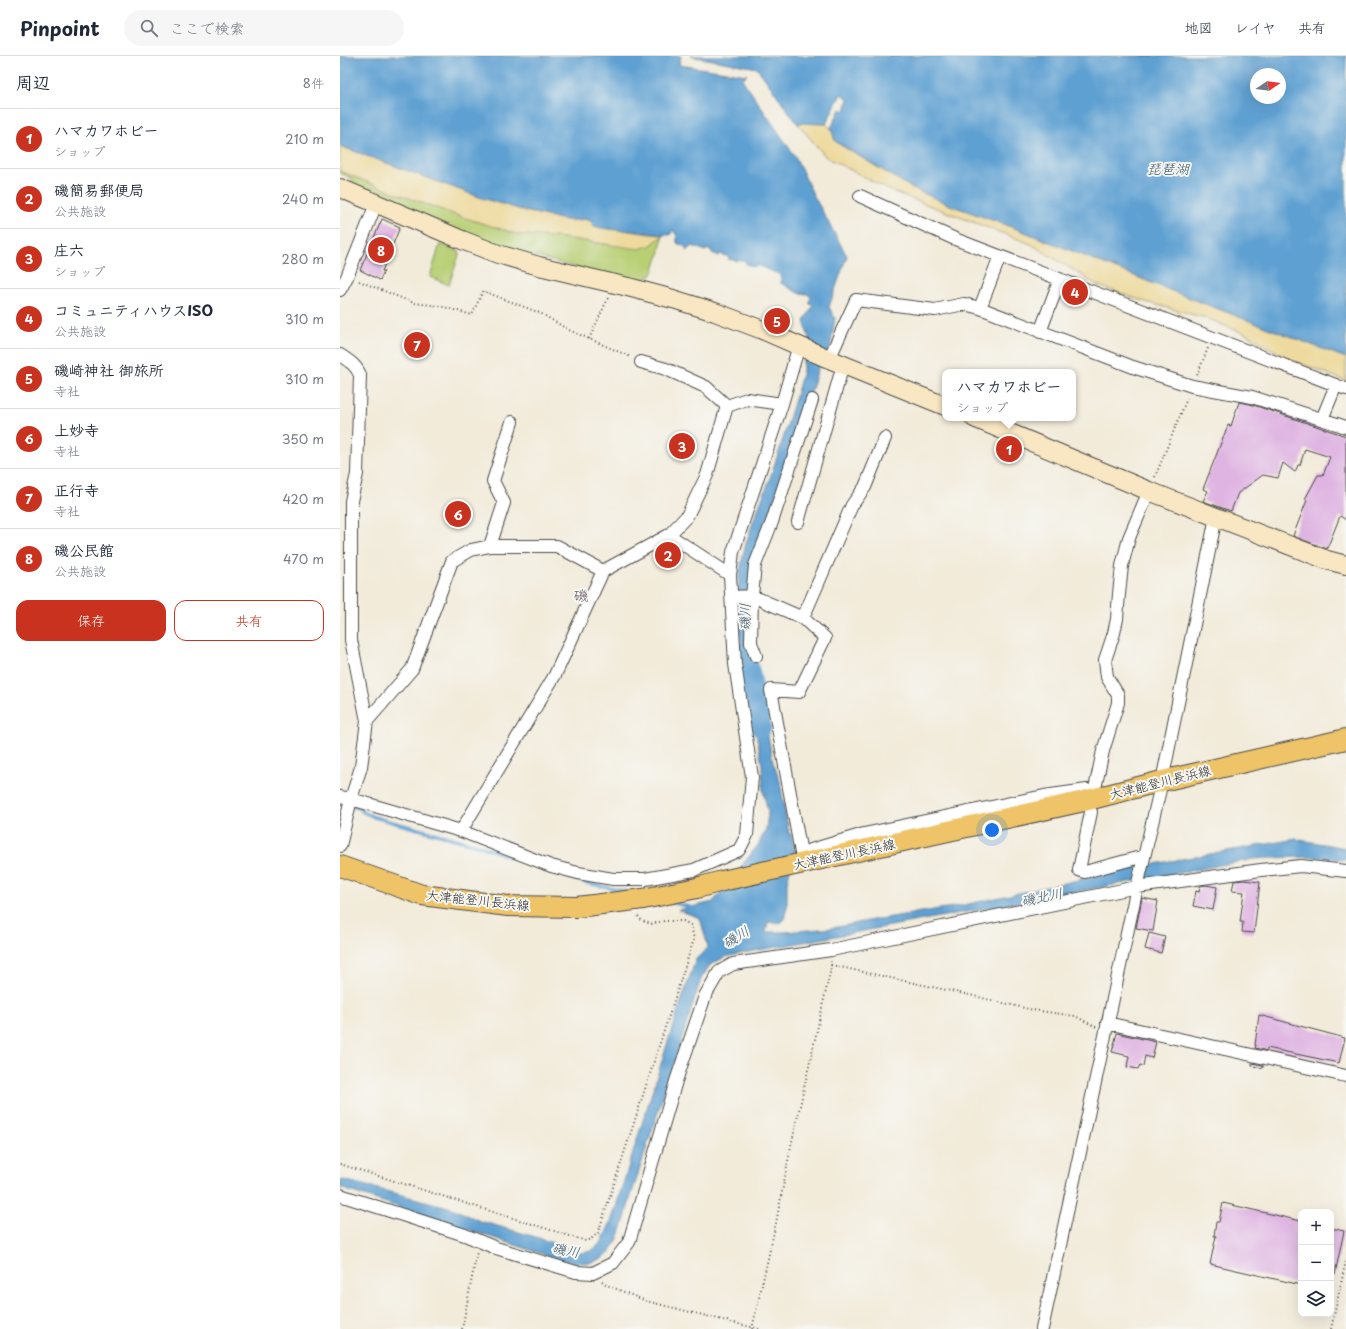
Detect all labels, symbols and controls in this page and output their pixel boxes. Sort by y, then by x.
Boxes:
search box [124,10,404,46]
text: Pinpoint [20,14,100,42]
text: ここで検索 [170,16,245,39]
icon: search [138,17,160,39]
text: 地図 [1185,17,1213,38]
text: レイヤ [1235,17,1276,38]
text: 共有 [1298,17,1326,38]
north arrow [1250,68,1286,104]
text: 周辺 [16,69,50,95]
text: 8件 [303,73,324,92]
text: ハマカワホビー [54,118,158,141]
text: 1 [26,129,32,148]
text: 210 m [285,129,324,148]
text: ショップ [54,141,105,160]
water label: 琵琶湖 [1147,158,1190,179]
text: 磯簡易郵便局 [54,178,144,201]
text: 2 [24,189,34,208]
text: 240 m [282,189,324,208]
text: 公共施設 [54,201,106,220]
pin: 8 [368,235,394,265]
text: 庄六 [54,238,84,261]
text: 3 [25,249,33,268]
text: 280 m [282,249,324,268]
text: ショップ [54,261,105,280]
pin: 4 [1062,277,1088,307]
text: コミュニティハウスISO [54,298,213,321]
pin: 5 [764,306,790,336]
text: 4 [25,309,33,328]
text: 310 m [285,309,324,328]
text: 公共施設 [54,321,106,340]
pin: 7 [404,330,430,360]
text: 磯崎神社 御旅所 [54,358,164,381]
text: 5 [25,369,33,388]
text: 310 m [285,369,324,388]
popup [942,369,1076,421]
text: ハマカワホビー [957,374,1061,397]
text: 寺社 [54,381,80,400]
text: ショップ [957,397,1008,416]
text: 上妙寺 [54,418,99,441]
text: 6 [24,429,34,448]
text: 350 m [282,429,324,448]
pin: 3 [669,431,695,461]
pin: 1 [996,434,1022,464]
text: 寺社 [54,441,80,460]
text: 正行寺 [54,478,99,501]
text: 7 [25,489,33,508]
text: 420 m [282,489,324,508]
pin: 6 [445,499,471,529]
text: 寺社 [54,501,80,520]
text: 磯公民館 [54,538,114,561]
pin: 2 [655,540,681,570]
text: 8 [25,549,33,568]
text: 470 m [283,549,324,568]
text: 公共施設 [54,561,106,580]
district label: 磯 [573,583,589,606]
button: 保存 [16,600,166,641]
button: 共有 [174,600,324,641]
water label: 磯川 [734,603,755,631]
street label: 大津能登川長浜線 [1107,759,1214,803]
your location [982,820,1002,840]
street label: 大津能登川長浜線 [791,833,898,874]
water label: 磯北川 [1019,882,1065,911]
street label: 大津能登川長浜線 [425,885,532,914]
water label: 磯川 [718,920,753,953]
map controls [1298,1209,1334,1317]
button: + [1298,1209,1334,1245]
water label: 磯川 [550,1237,582,1262]
button: − [1298,1245,1334,1281]
button: layers [1298,1281,1334,1317]

